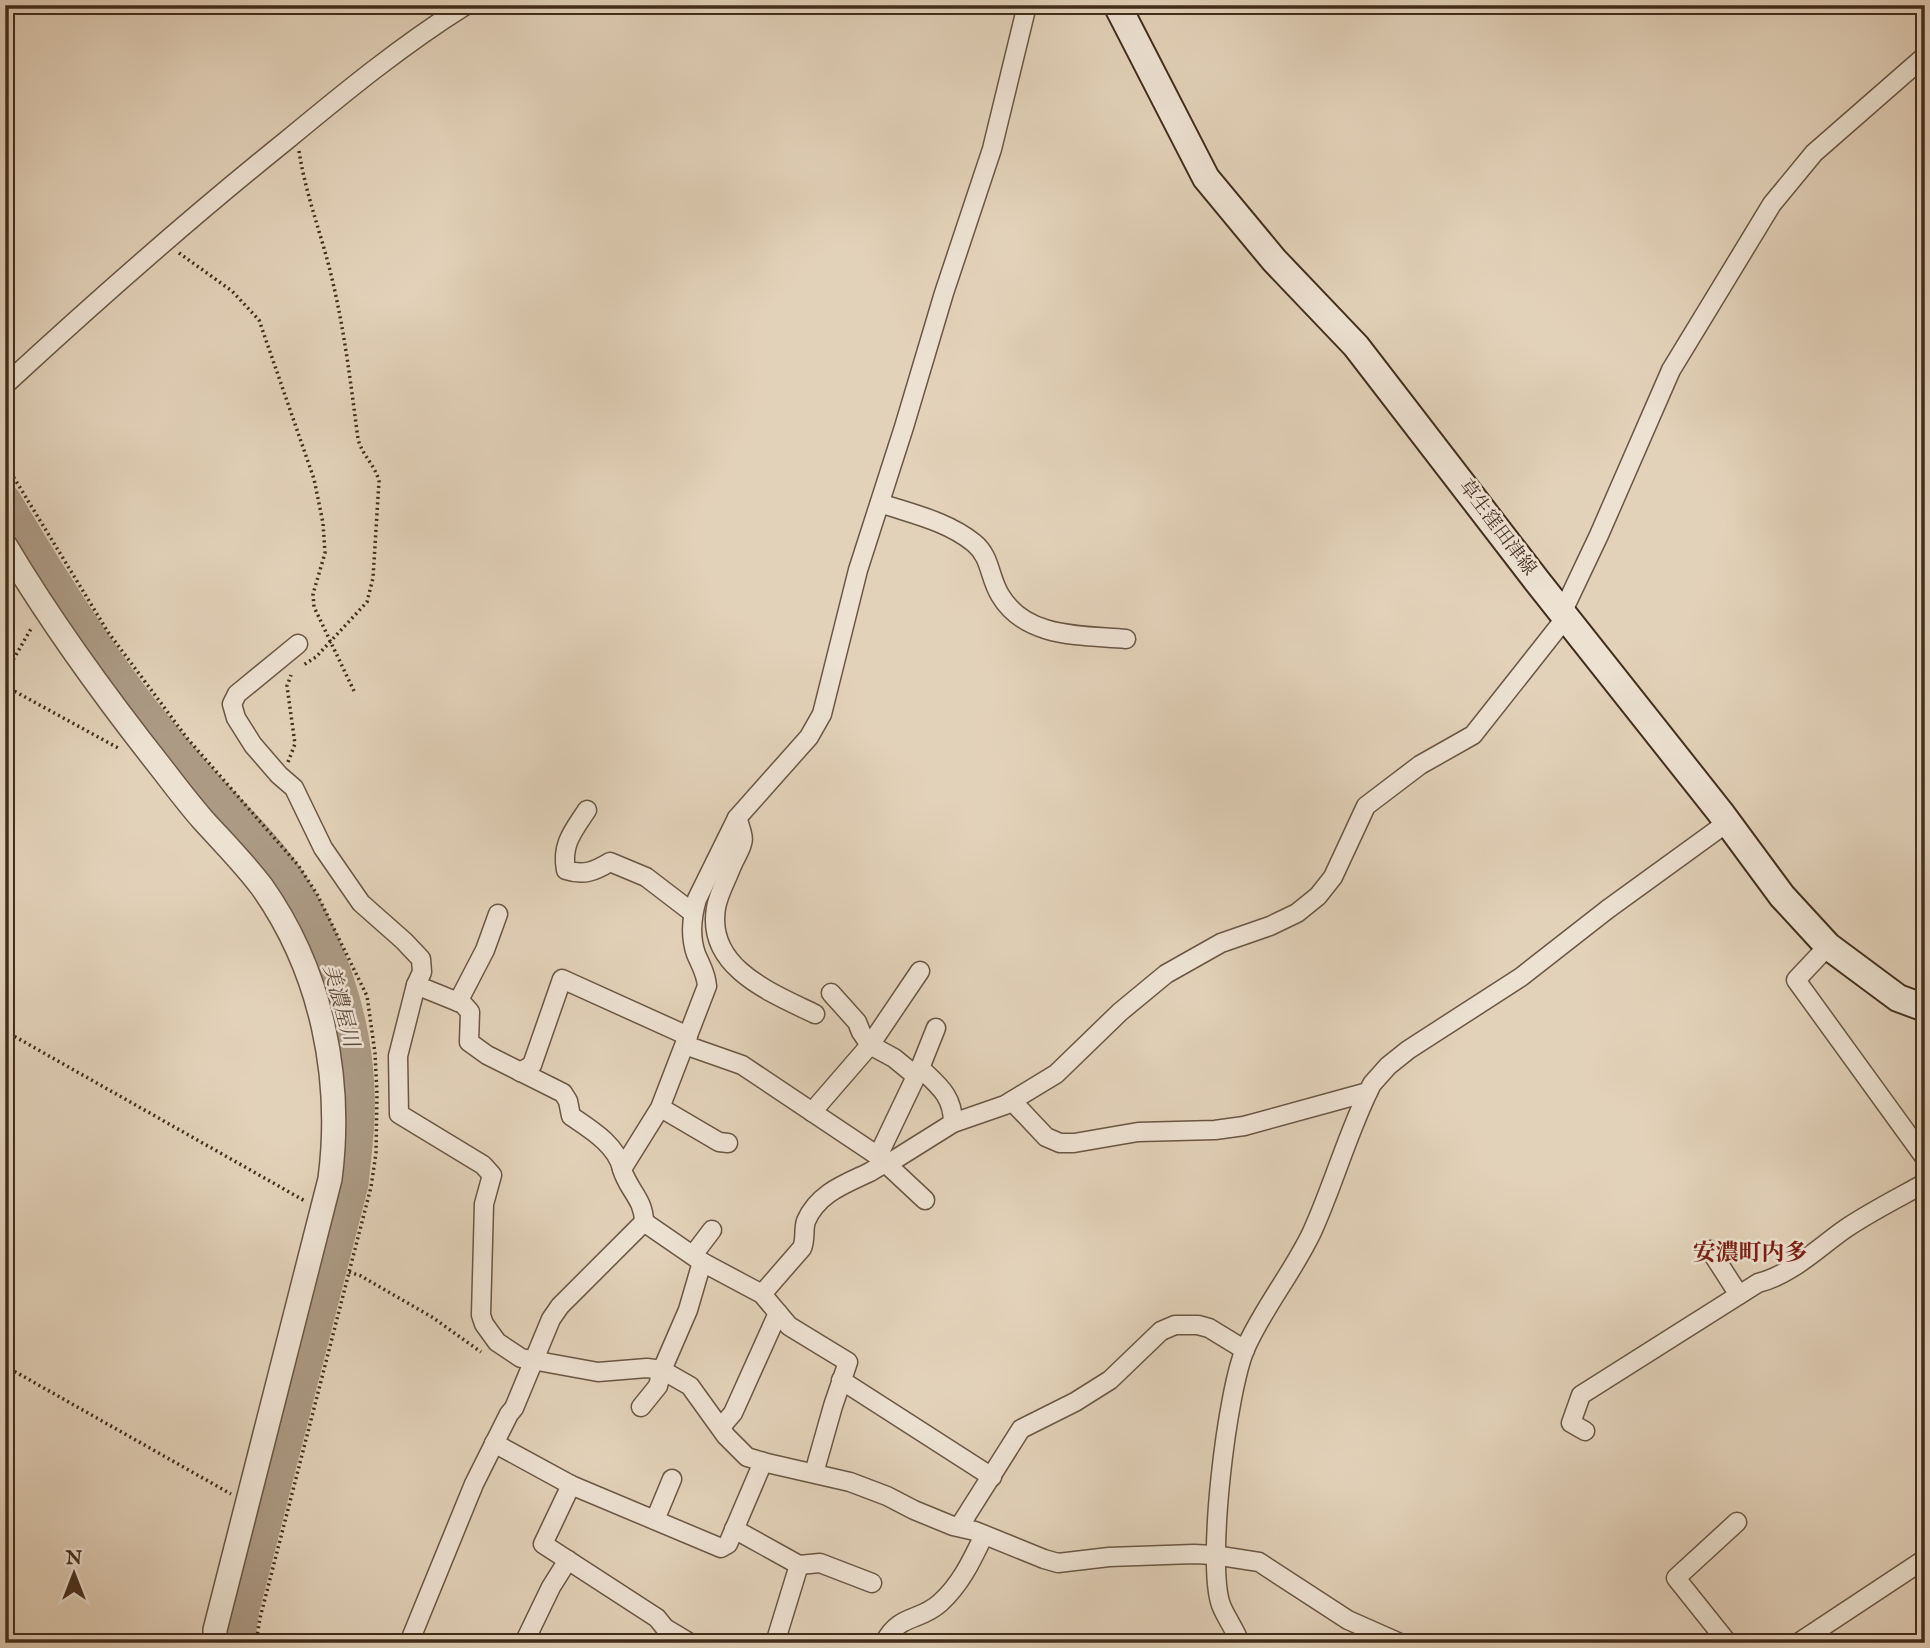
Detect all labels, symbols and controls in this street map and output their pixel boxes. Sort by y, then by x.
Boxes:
street label: 草生窪田津線 [1453,475,1541,581]
water label: 美濃屋川 [316,962,364,1052]
district label: 安濃町内多 [1693,1239,1808,1268]
north arrow [38,1540,108,1610]
text: N [65,1547,83,1571]

